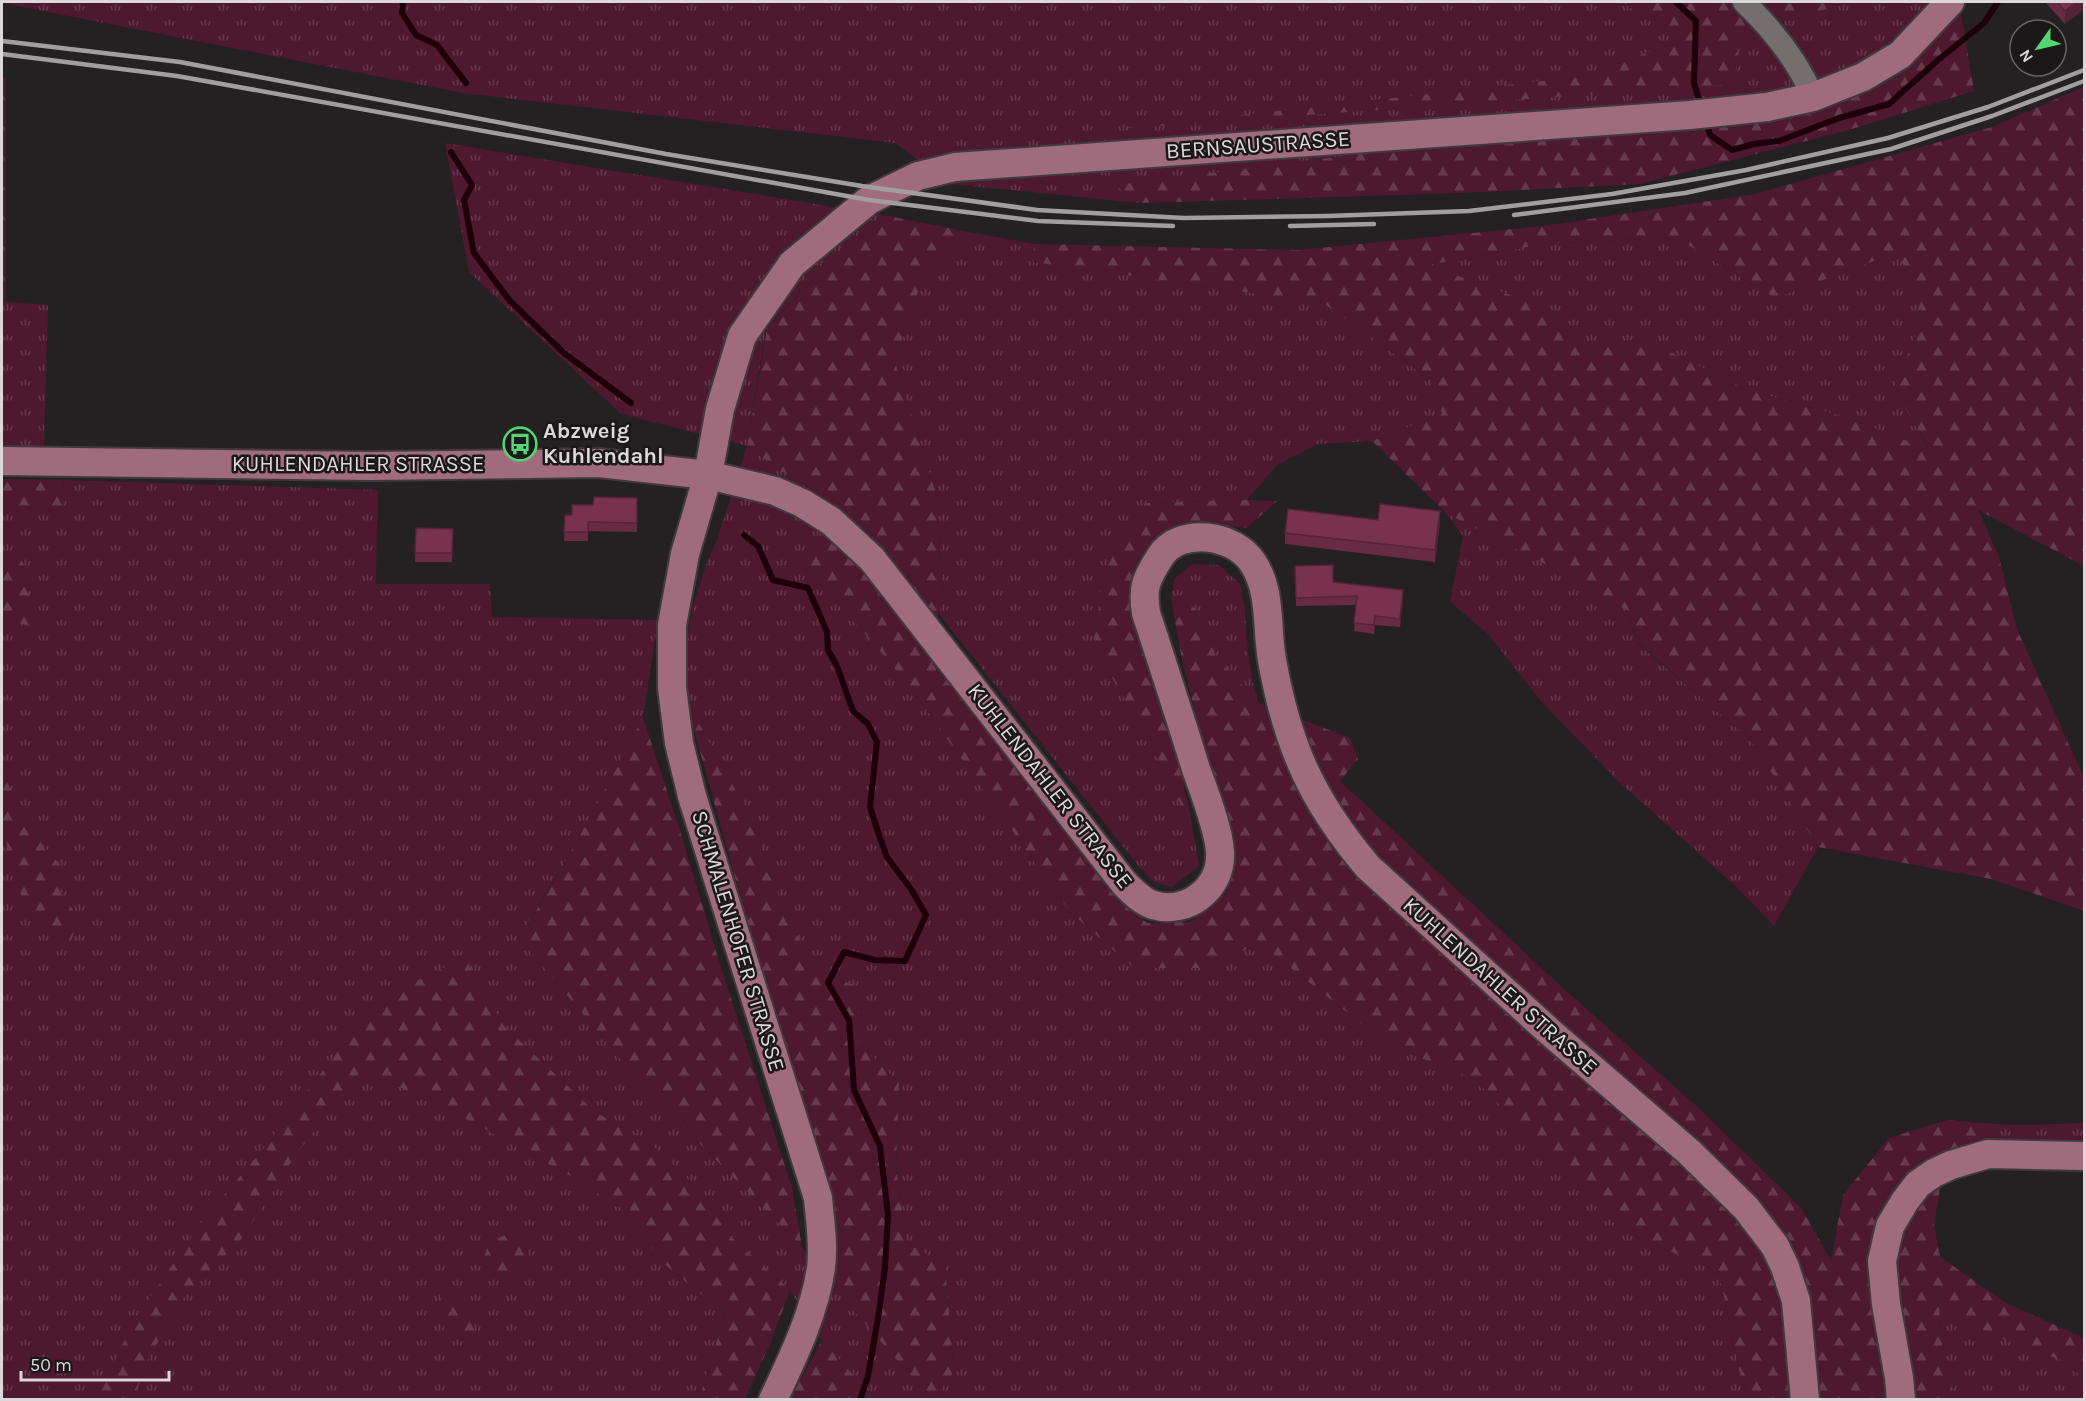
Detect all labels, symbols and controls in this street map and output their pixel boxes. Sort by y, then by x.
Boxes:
north arrow [2008,18,2068,78]
text: N [2015,46,2037,66]
street label: BERNSAUSTRASSE [1165,126,1351,164]
place label: Abzweig Kuhlendahl [543,418,664,469]
bus stop icon: Abzweig Kuhlendahl [502,426,538,462]
street label: KUHLENDAHLER STRASSE [232,451,484,477]
street label: KUHLENDAHLER STRASSE [962,678,1138,894]
street label: SCHMALENHOFER STRASSE [686,807,790,1075]
street label: KUHLENDAHLER STRASSE [1397,892,1603,1080]
scale bar [21,1344,170,1382]
text: 50 m [30,1354,72,1376]

